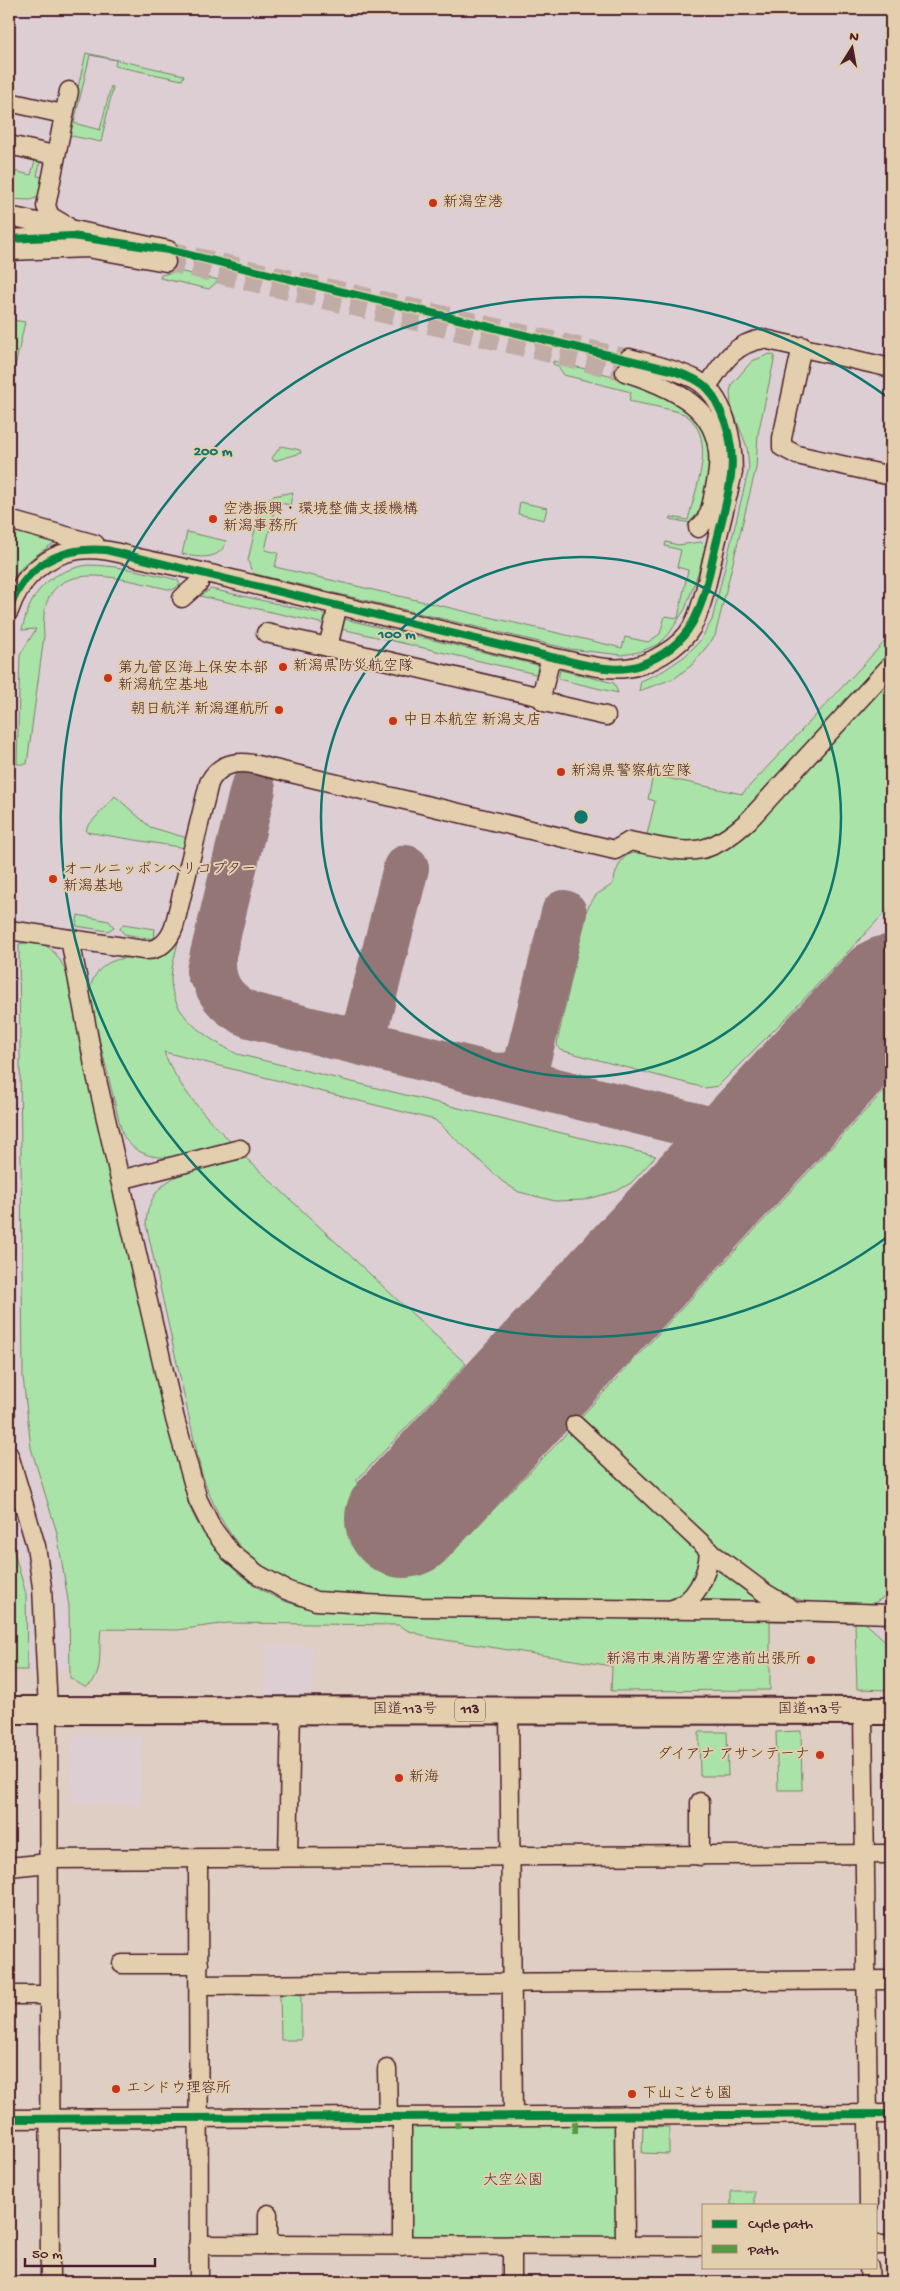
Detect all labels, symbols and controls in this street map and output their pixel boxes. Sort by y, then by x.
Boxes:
north arrow [828,22,878,72]
text: N [848,28,860,47]
place label: 新潟空港 [443,193,503,212]
marker: 新潟空港 [427,197,439,209]
text: 200 m [194,443,233,461]
place label: 空港振興・環境整備支援機構 新潟事務所 [223,500,418,536]
marker: 空港振興・環境整備支援機構 新潟事務所 [207,513,219,525]
text: 100 m [377,626,416,644]
place label: 新潟県防災航空隊 [293,657,413,676]
place label: 第九管区海上保安本部 新潟航空基地 [118,659,268,695]
marker: 新潟県防災航空隊 [277,661,289,673]
marker: 第九管区海上保安本部 新潟航空基地 [102,672,114,684]
place label: 朝日航洋 新潟運航所 [130,701,269,719]
marker: 朝日航洋 新潟運航所 [273,704,285,716]
place label: 中日本航空 新潟支店 [403,711,542,730]
marker: 中日本航空 新潟支店 [387,715,399,727]
place label: 新潟県警察航空隊 [571,762,691,781]
marker: 新潟県警察航空隊 [555,766,567,778]
centre of rings [572,808,590,826]
place label: オールニッポンヘリコプター 新潟基地 [63,861,256,896]
marker: オールニッポンヘリコプター 新潟基地 [47,873,59,885]
place label: 新潟市東消防署空港前出張所 [606,1650,801,1669]
marker: 新潟市東消防署空港前出張所 [805,1654,817,1666]
road number: 113 [455,1698,485,1722]
street label: 国道113号 [373,1701,437,1719]
street label: 国道113号 [778,1701,842,1719]
place label: ダイアナ アサンテーナ [657,1745,810,1764]
marker: ダイアナ アサンテーナ [814,1749,826,1761]
place label: 新海 [409,1768,439,1787]
marker: 新海 [393,1772,405,1784]
place label: エンドウ理容所 [126,2079,231,2098]
marker: エンドウ理容所 [110,2083,122,2095]
place label: 下山こども園 [642,2085,732,2103]
marker: 下山こども園 [626,2088,638,2100]
park label: 大空公園 [483,2171,543,2190]
legend [702,2204,878,2268]
text: Cycle path [748,2216,813,2234]
scale bar [25,2236,155,2268]
text: Path [747,2242,779,2260]
text: 50 m [32,2246,63,2264]

